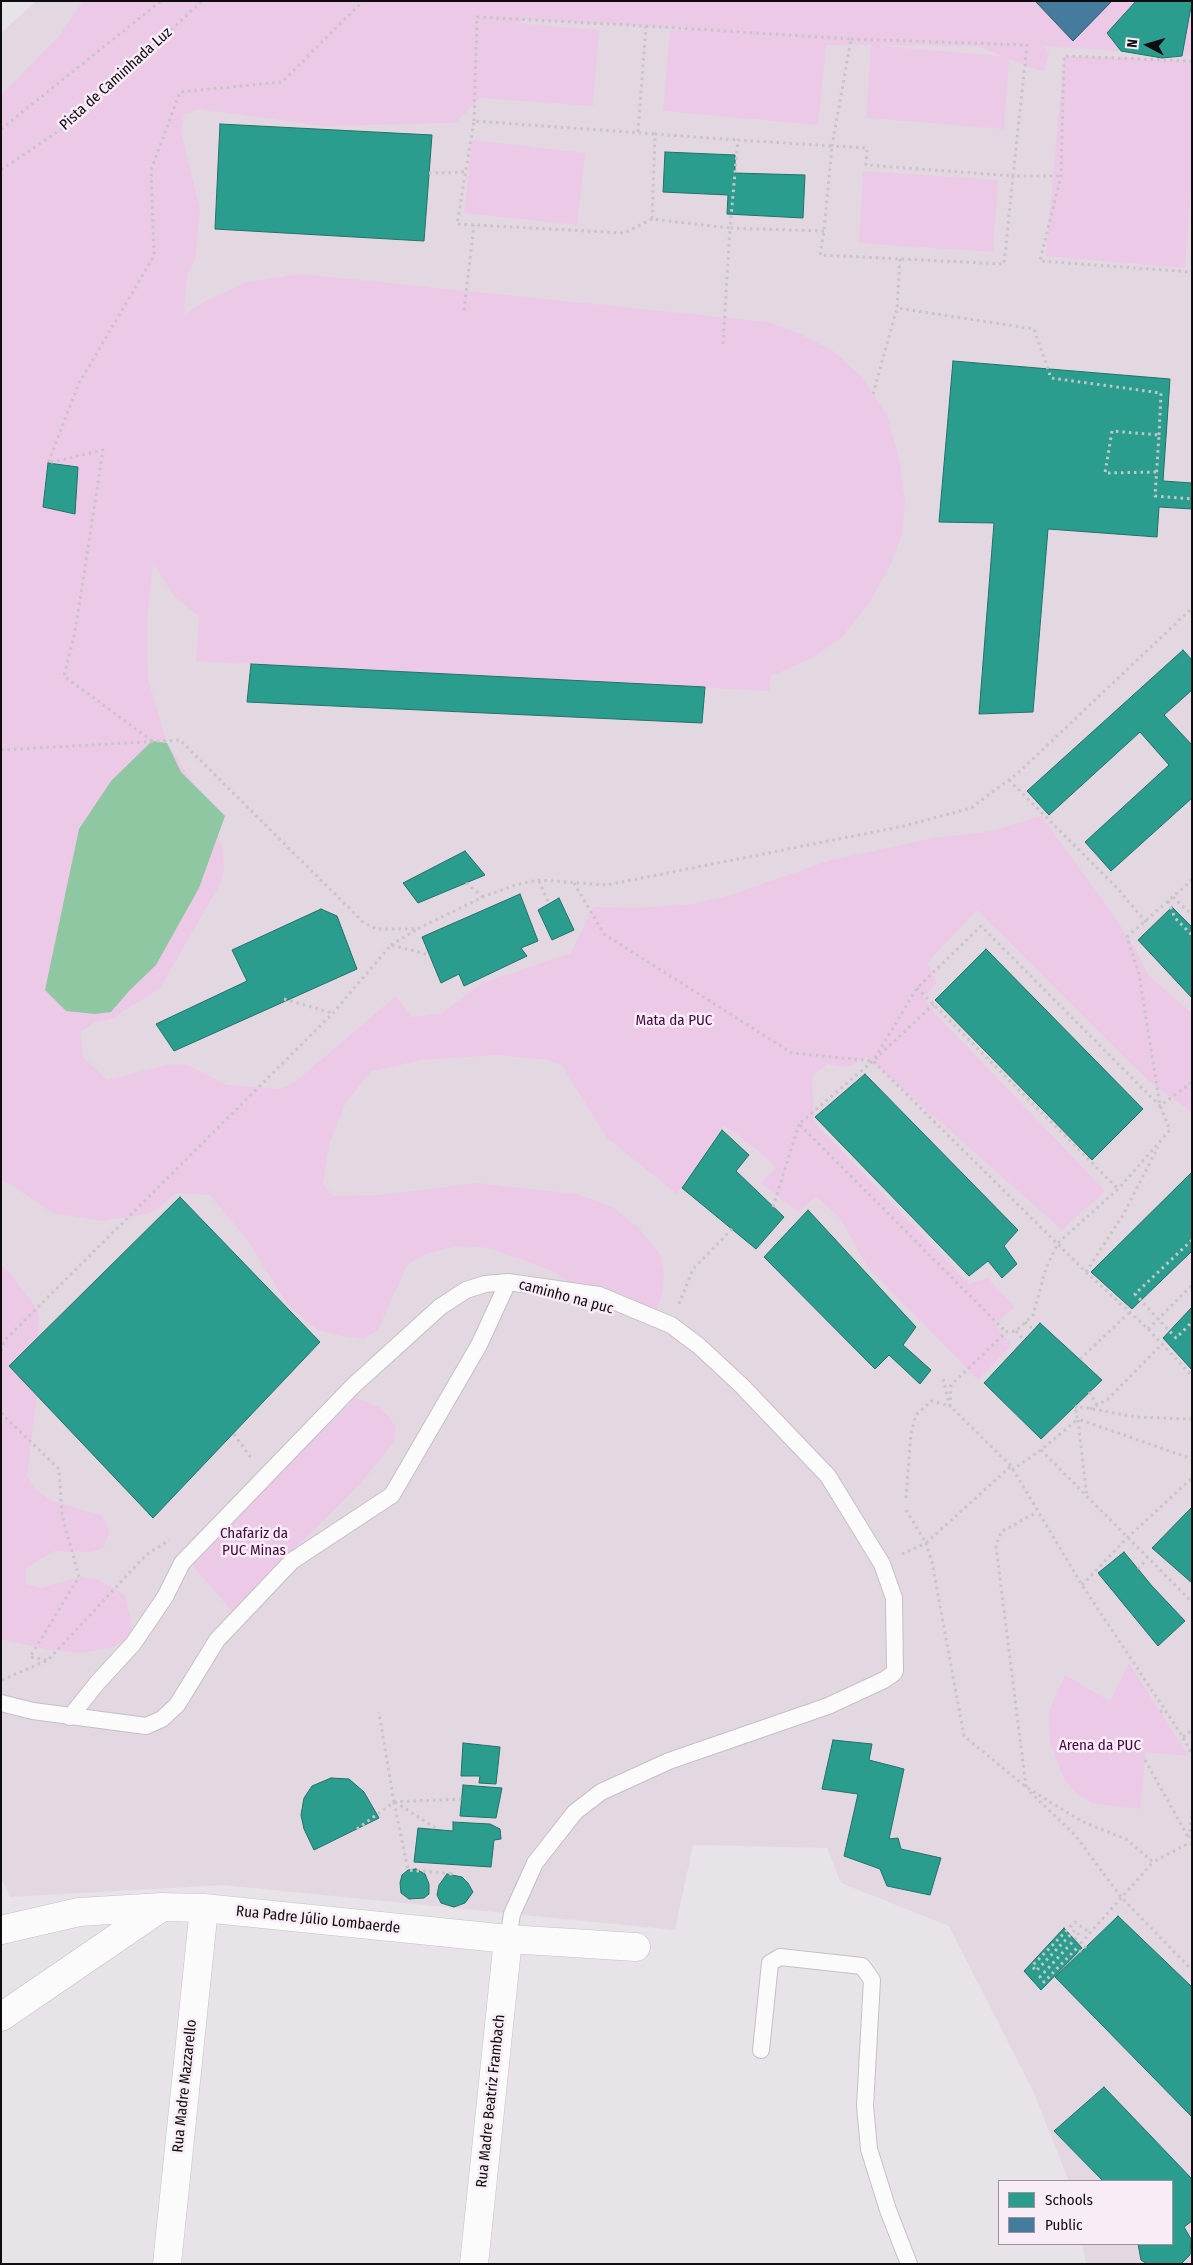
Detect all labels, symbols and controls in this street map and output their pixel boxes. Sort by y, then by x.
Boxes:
north arrow [1123,20,1173,70]
street label: Pista de Caminhada Luz [56,24,176,134]
text: N [1124,38,1141,48]
park label: Mata da PUC [636,1012,712,1030]
street label: caminho na puc [517,1276,615,1318]
park label: Chafariz da PUC Minas [220,1525,288,1560]
park label: Arena da PUC [1059,1737,1141,1755]
street label: Rua Padre Júlio Lombaerde [235,1902,401,1938]
street label: Rua Madre Beatriz Frambach [473,2013,509,2189]
street label: Rua Madre Mazzarello [169,2019,201,2153]
legend [998,2180,1173,2245]
text: Schools [1045,2191,1093,2209]
text: Public [1045,2216,1082,2234]

